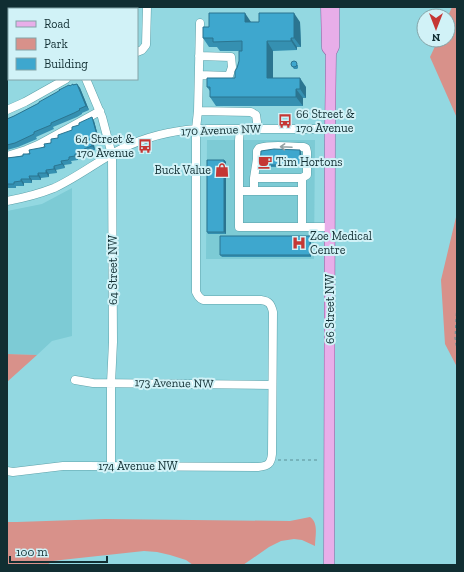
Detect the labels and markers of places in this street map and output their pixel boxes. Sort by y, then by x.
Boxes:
place label: 66 Street & 170 Avenue [296,107,355,135]
bus stop icon: 66 Street & 170 Avenue [277,113,293,129]
place label: 64 Street & 170 Avenue [75,132,134,160]
bus stop icon: 64 Street & 170 Avenue [137,138,153,154]
cafe icon: Tim Hortons [257,154,273,170]
place label: Tim Hortons [276,155,343,169]
shop icon: Buck Value [214,162,230,178]
place label: Buck Value [155,163,211,177]
place label: Zoe Medical Centre [310,229,372,257]
hospital icon: Zoe Medical Centre [291,235,307,251]

